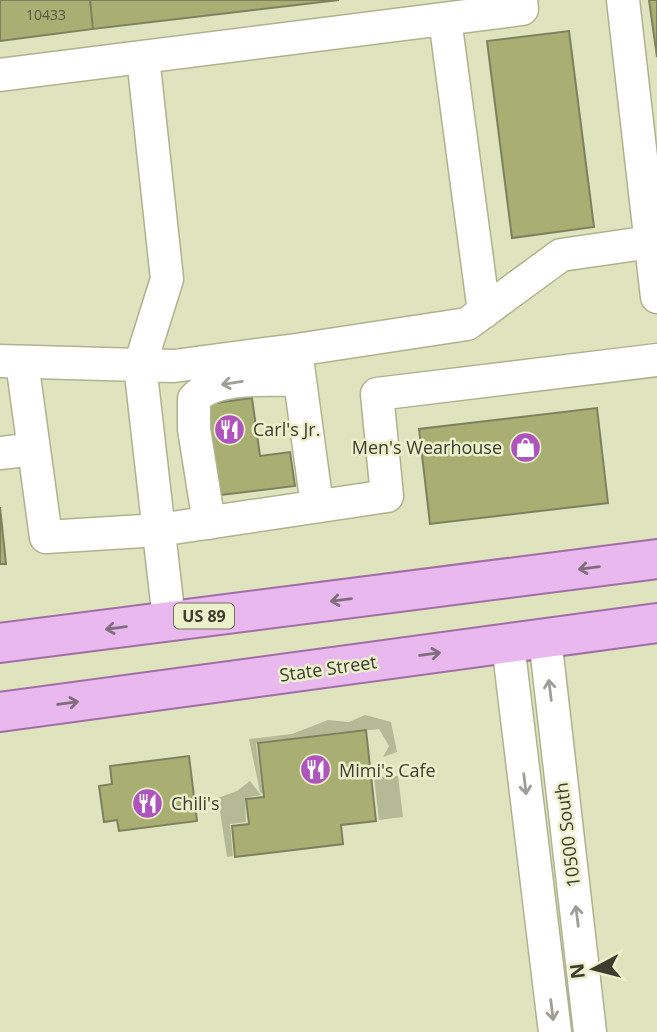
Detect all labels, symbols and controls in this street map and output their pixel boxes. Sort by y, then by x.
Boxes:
house number: 10433 [26,5,66,24]
one-way arrow [221,377,244,390]
restaurant icon: Carl's Jr. [213,412,247,446]
place label: Carl's Jr. [253,417,320,441]
shop icon: Men's Wearhouse [508,430,542,464]
place label: Men's Wearhouse [352,435,502,459]
one-way arrow [578,562,601,575]
one-way arrow [330,593,353,606]
road number: US 89 [174,604,234,628]
one-way arrow [105,621,127,634]
one-way arrow [418,647,441,660]
street label: State Street [278,649,378,687]
one-way arrow [544,679,557,701]
one-way arrow [56,696,78,709]
restaurant icon: Mimi's Cafe [299,753,333,787]
place label: Mimi's Cafe [339,758,436,782]
one-way arrow [519,772,532,795]
street label: 10500 South [549,781,585,889]
restaurant icon: Chili's [131,786,165,820]
place label: Chili's [171,791,220,815]
one-way arrow [570,905,583,927]
north arrow [559,934,629,1004]
text: N [563,962,591,980]
one-way arrow [546,998,559,1021]

